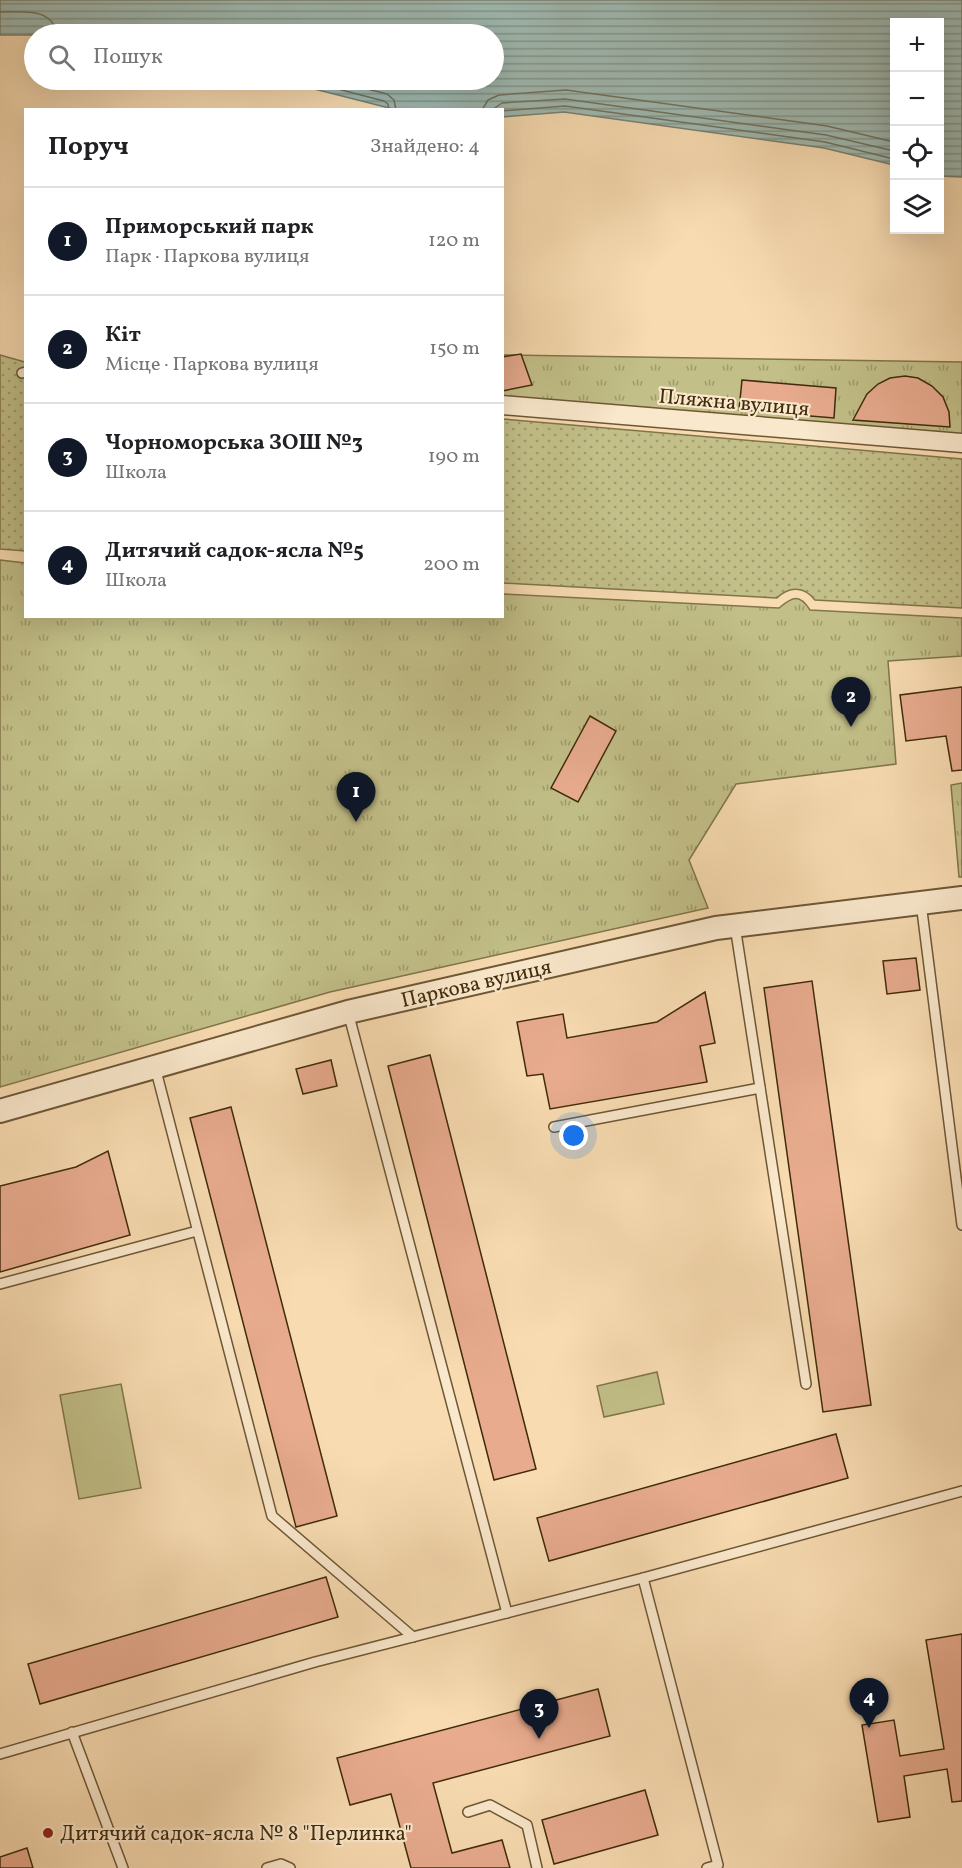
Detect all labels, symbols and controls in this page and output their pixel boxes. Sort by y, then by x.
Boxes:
map controls [890,18,944,234]
button: + [890,18,944,72]
search box [24,24,504,90]
icon: search [45,41,78,74]
text: Пошук [93,42,163,73]
button: − [890,72,944,126]
button: locate [890,126,944,180]
text: Поруч [48,129,129,165]
text: Знайдено: 4 [370,133,480,161]
button: layers [890,180,944,234]
text: Приморський парк [105,212,314,243]
text: 1 [63,227,72,255]
text: 120 m [428,227,480,255]
text: Парк · Паркова вулиця [105,243,309,271]
text: Кіт [105,320,141,351]
text: 2 [62,335,73,363]
text: 150 m [429,335,480,363]
text: Місце · Паркова вулиця [105,351,319,379]
street label: Пляжна вулиця [657,382,810,425]
text: Чорноморська ЗОШ №3 [105,428,363,459]
text: 3 [62,443,73,471]
text: 190 m [428,443,480,471]
text: Школа [105,459,167,487]
text: Дитячий садок-ясла №5 [105,536,364,567]
text: 4 [61,551,74,579]
text: 200 m [423,551,480,579]
text: Школа [105,567,167,595]
pin: 2 [832,678,870,727]
pin: 1 [336,772,376,822]
street label: Паркова вулиця [398,953,554,1016]
your location [559,1121,588,1150]
pin: 4 [850,1678,888,1728]
pin: 3 [520,1690,558,1739]
place label: Дитячий садок-ясла № 8 "Перлинка" [60,1820,412,1849]
marker: Дитячий садок-ясла № 8 "Перлинка" [41,1826,55,1840]

